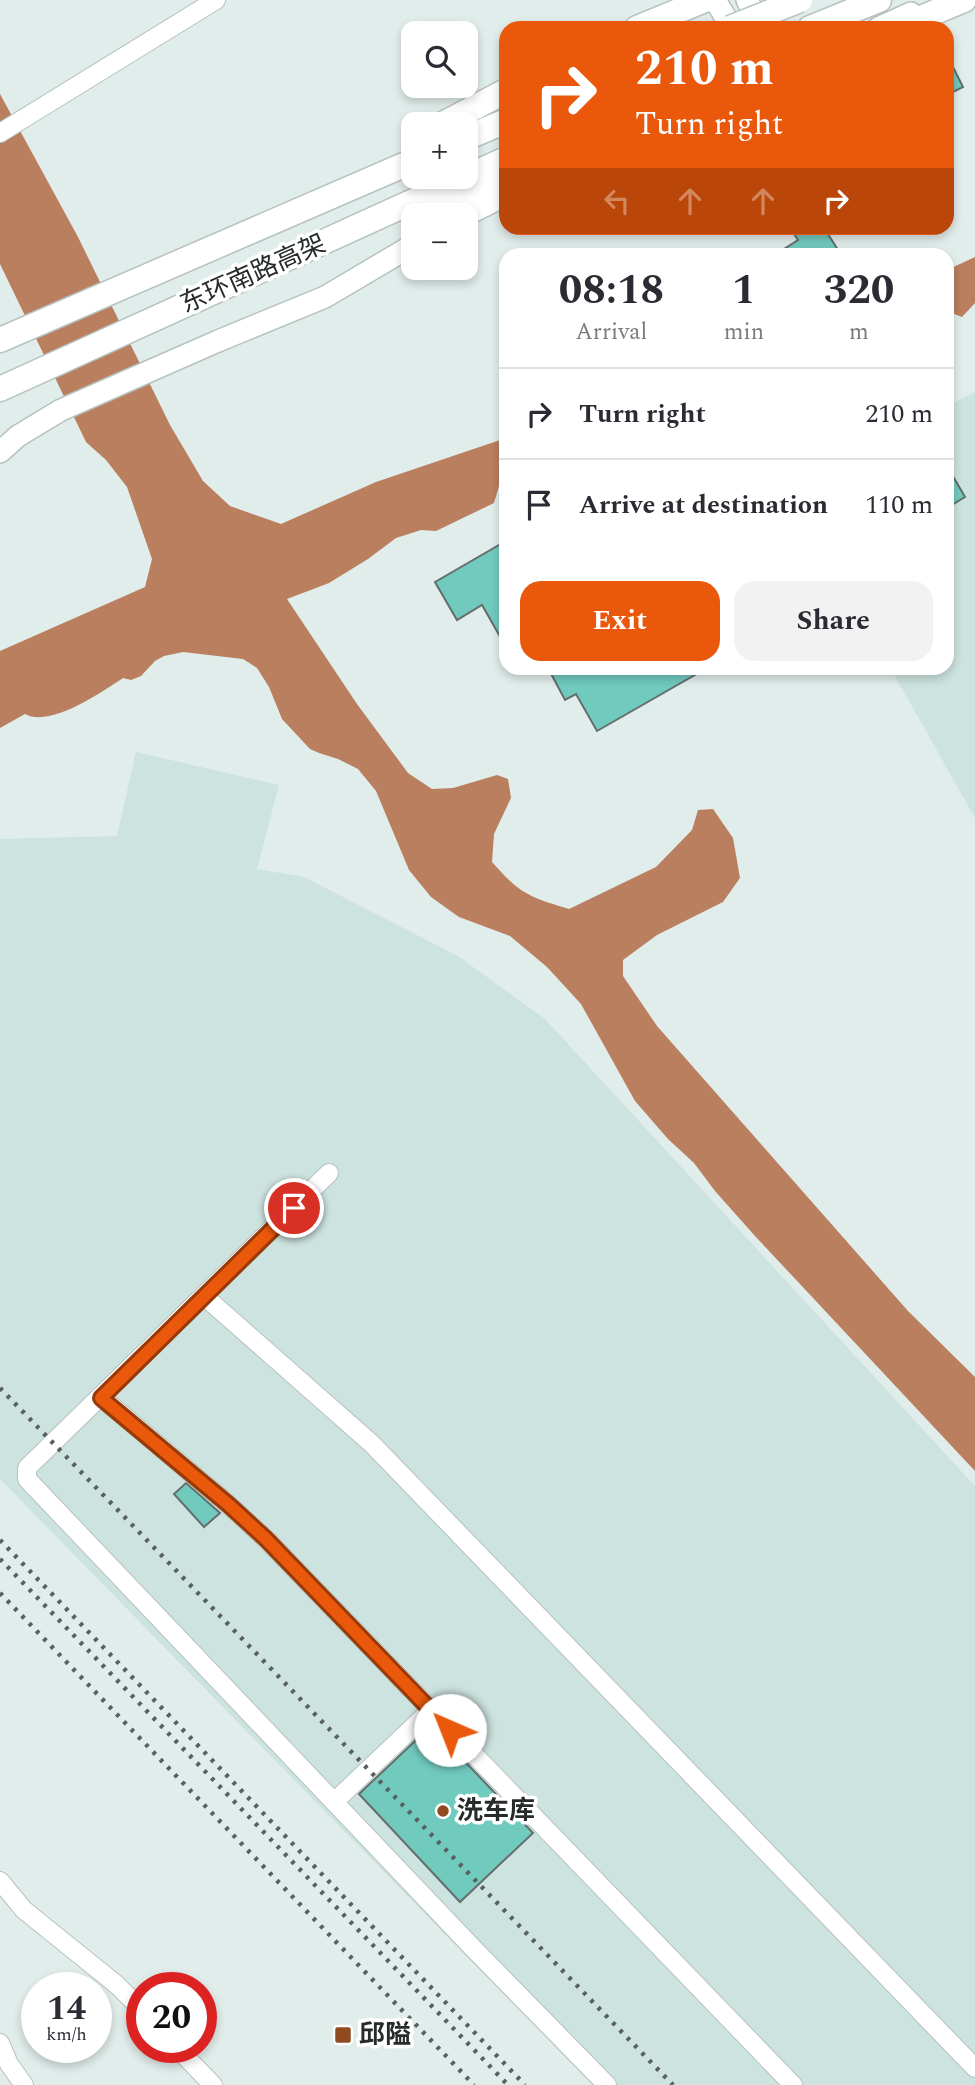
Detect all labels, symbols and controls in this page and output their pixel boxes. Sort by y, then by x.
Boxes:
map controls [401,21,478,280]
button: search [401,21,478,98]
text: 210 m [635,32,774,107]
icon: right [520,49,611,140]
text: Turn right [635,100,783,149]
button: + [401,112,478,189]
icon: left [598,182,636,220]
icon: ahead [671,182,709,220]
icon: ahead [744,182,782,220]
icon: right [817,182,855,220]
button: − [401,203,478,280]
street label: 东环南路高架 [174,224,332,324]
text: 08:18 [559,259,664,322]
text: 1 [732,259,756,322]
text: 320 [824,259,894,322]
text: Arrival [576,315,647,350]
text: min [724,315,764,350]
text: m [849,315,869,350]
text: Turn right [579,394,706,434]
text: 210 m [865,394,933,434]
icon: right [520,395,558,433]
text: Arrive at destination [579,485,828,525]
text: 110 m [865,485,933,525]
icon: arrive [520,486,558,524]
button: Exit [520,581,720,661]
button: Share [734,581,933,661]
pin [264,1178,324,1238]
icon: arrive [275,1189,313,1227]
position arrow [413,1693,487,1767]
place label: 洗车库 [457,1791,535,1831]
marker: 洗车库 [435,1803,451,1819]
speed limit sign: 20 [126,1972,217,2063]
text: 14 [47,1982,86,2035]
place label: 邱隘 [359,2015,411,2055]
text: km/h [46,2021,87,2048]
marker: 邱隘 [333,2025,353,2045]

